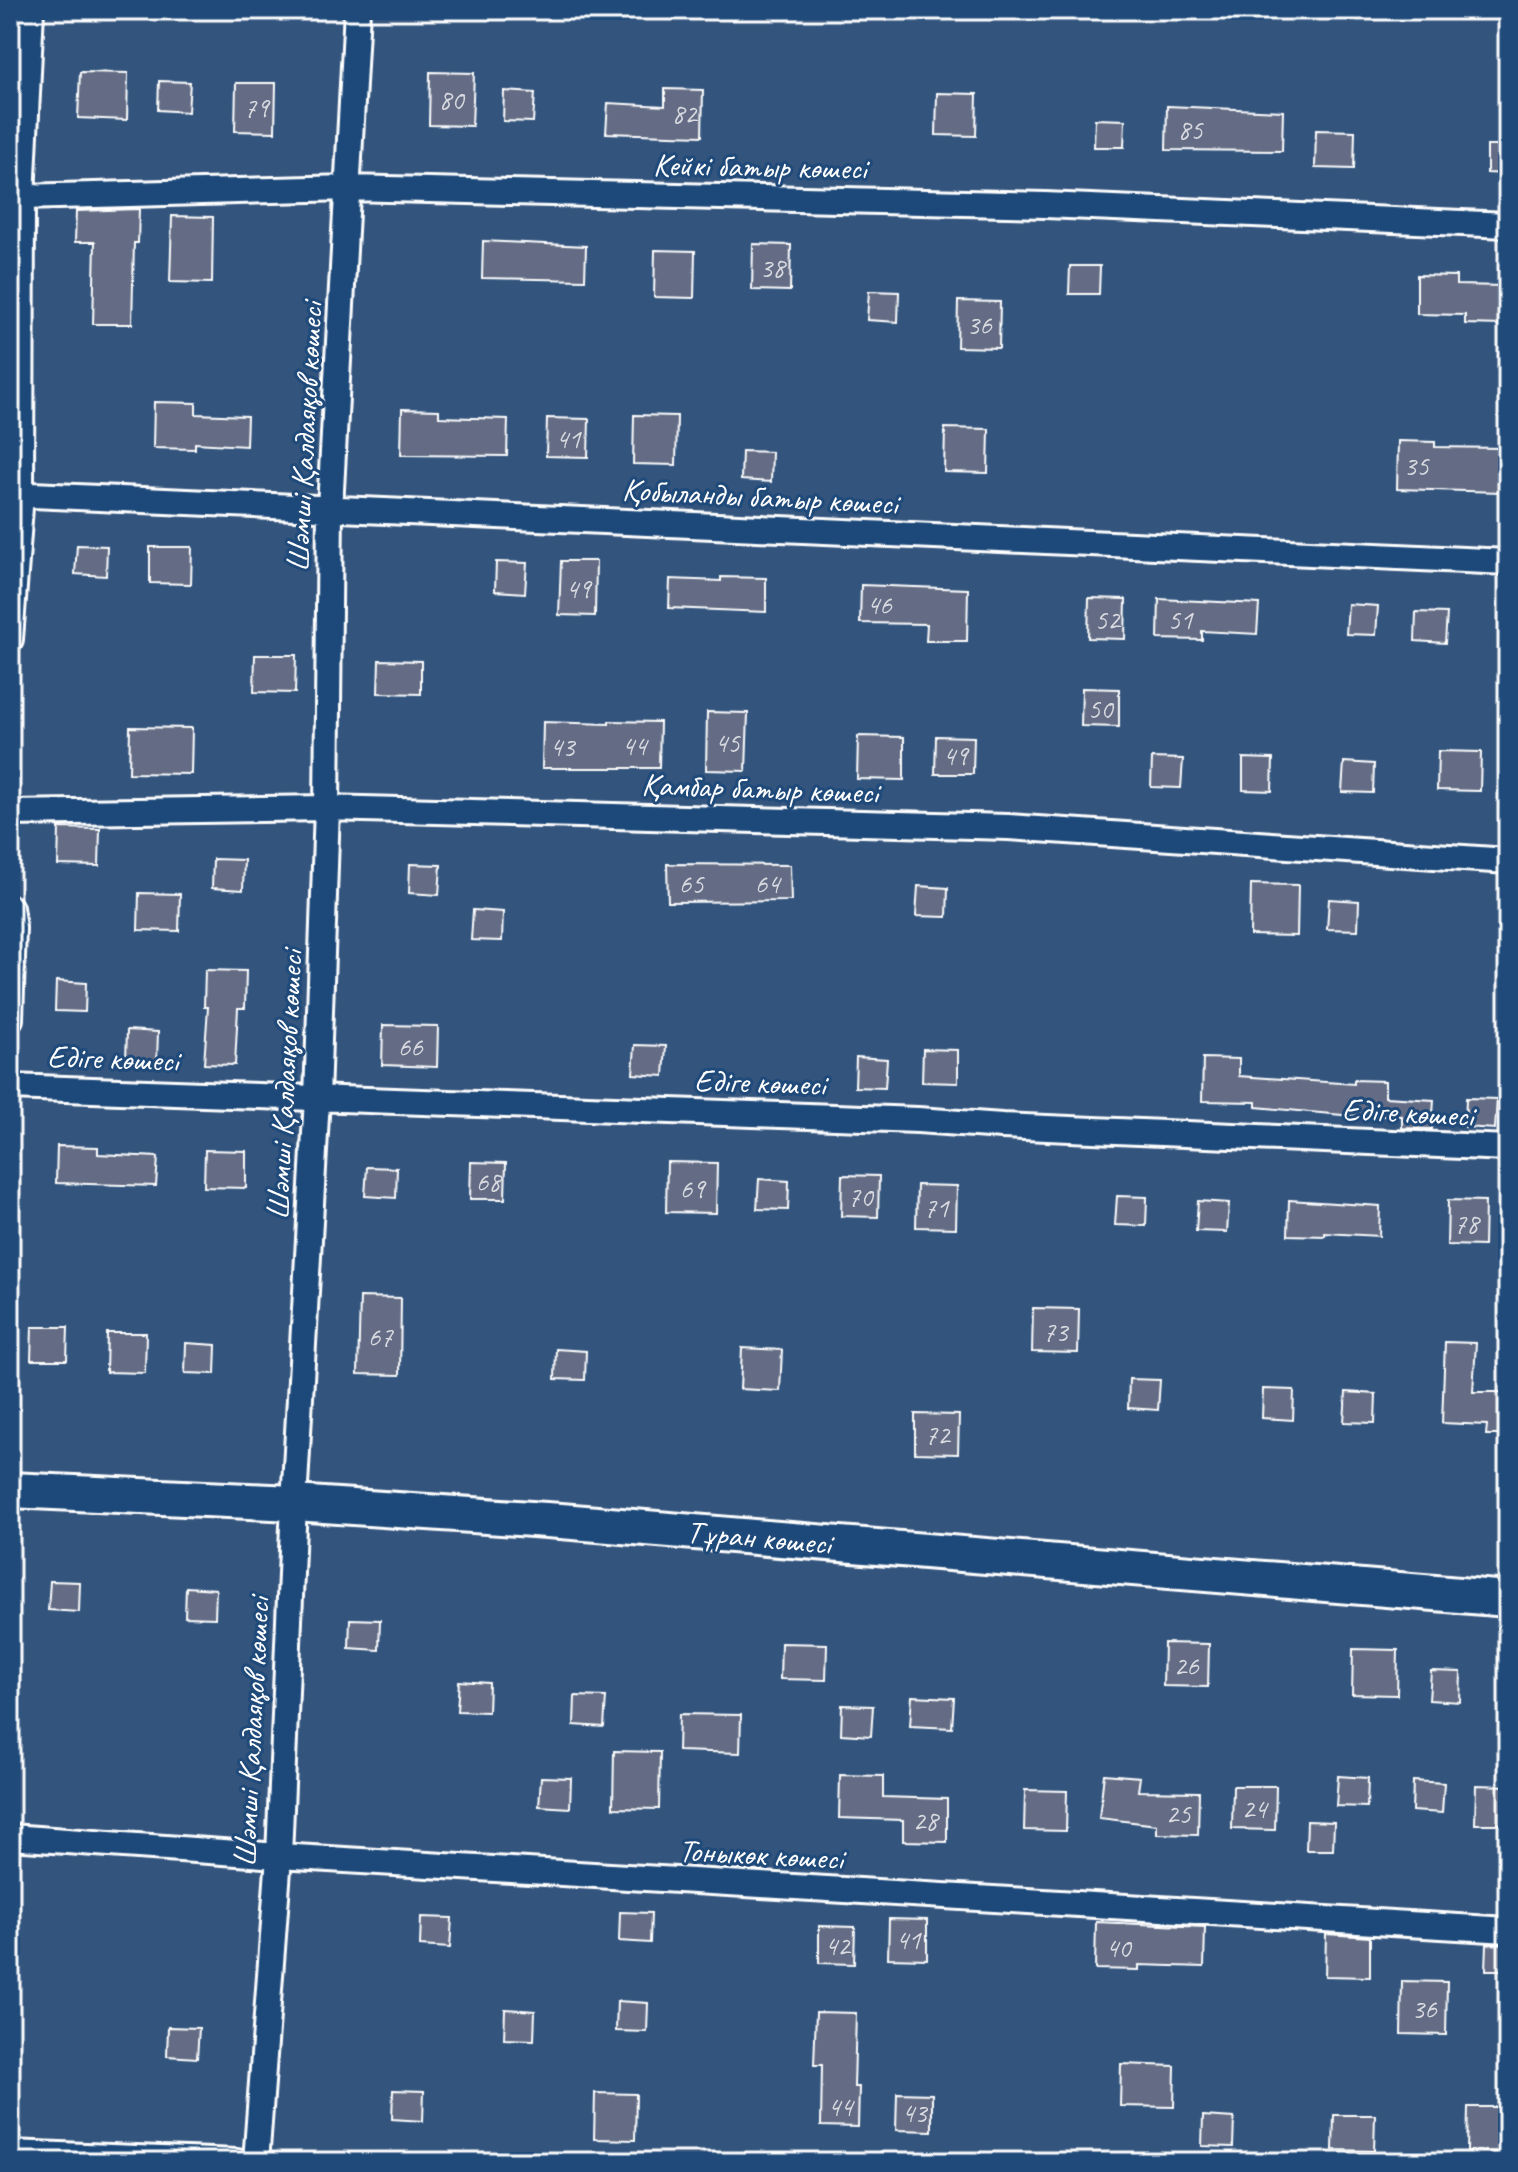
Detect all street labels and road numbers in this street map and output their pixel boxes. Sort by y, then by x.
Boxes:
street label: Кейкі батыр көшесі [653,144,871,189]
street label: Шәмші Қалдаяқов көшесі [277,297,332,573]
street label: Қобыланды батыр көшесі [621,469,903,524]
street label: Қамбар батыр көшесі [641,764,883,813]
street label: Шәмші Қалдаяқов көшесі [257,945,312,1221]
street label: Едіге көшесі [47,1036,183,1081]
street label: Едіге көшесі [694,1060,830,1105]
street label: Едіге көшесі [1341,1089,1479,1137]
street label: Тұран көшесі [685,1511,837,1565]
street label: Шәмші Қалдаяқов көшесі [224,1592,279,1868]
street label: Тоныкөк көшесі [678,1830,848,1879]

